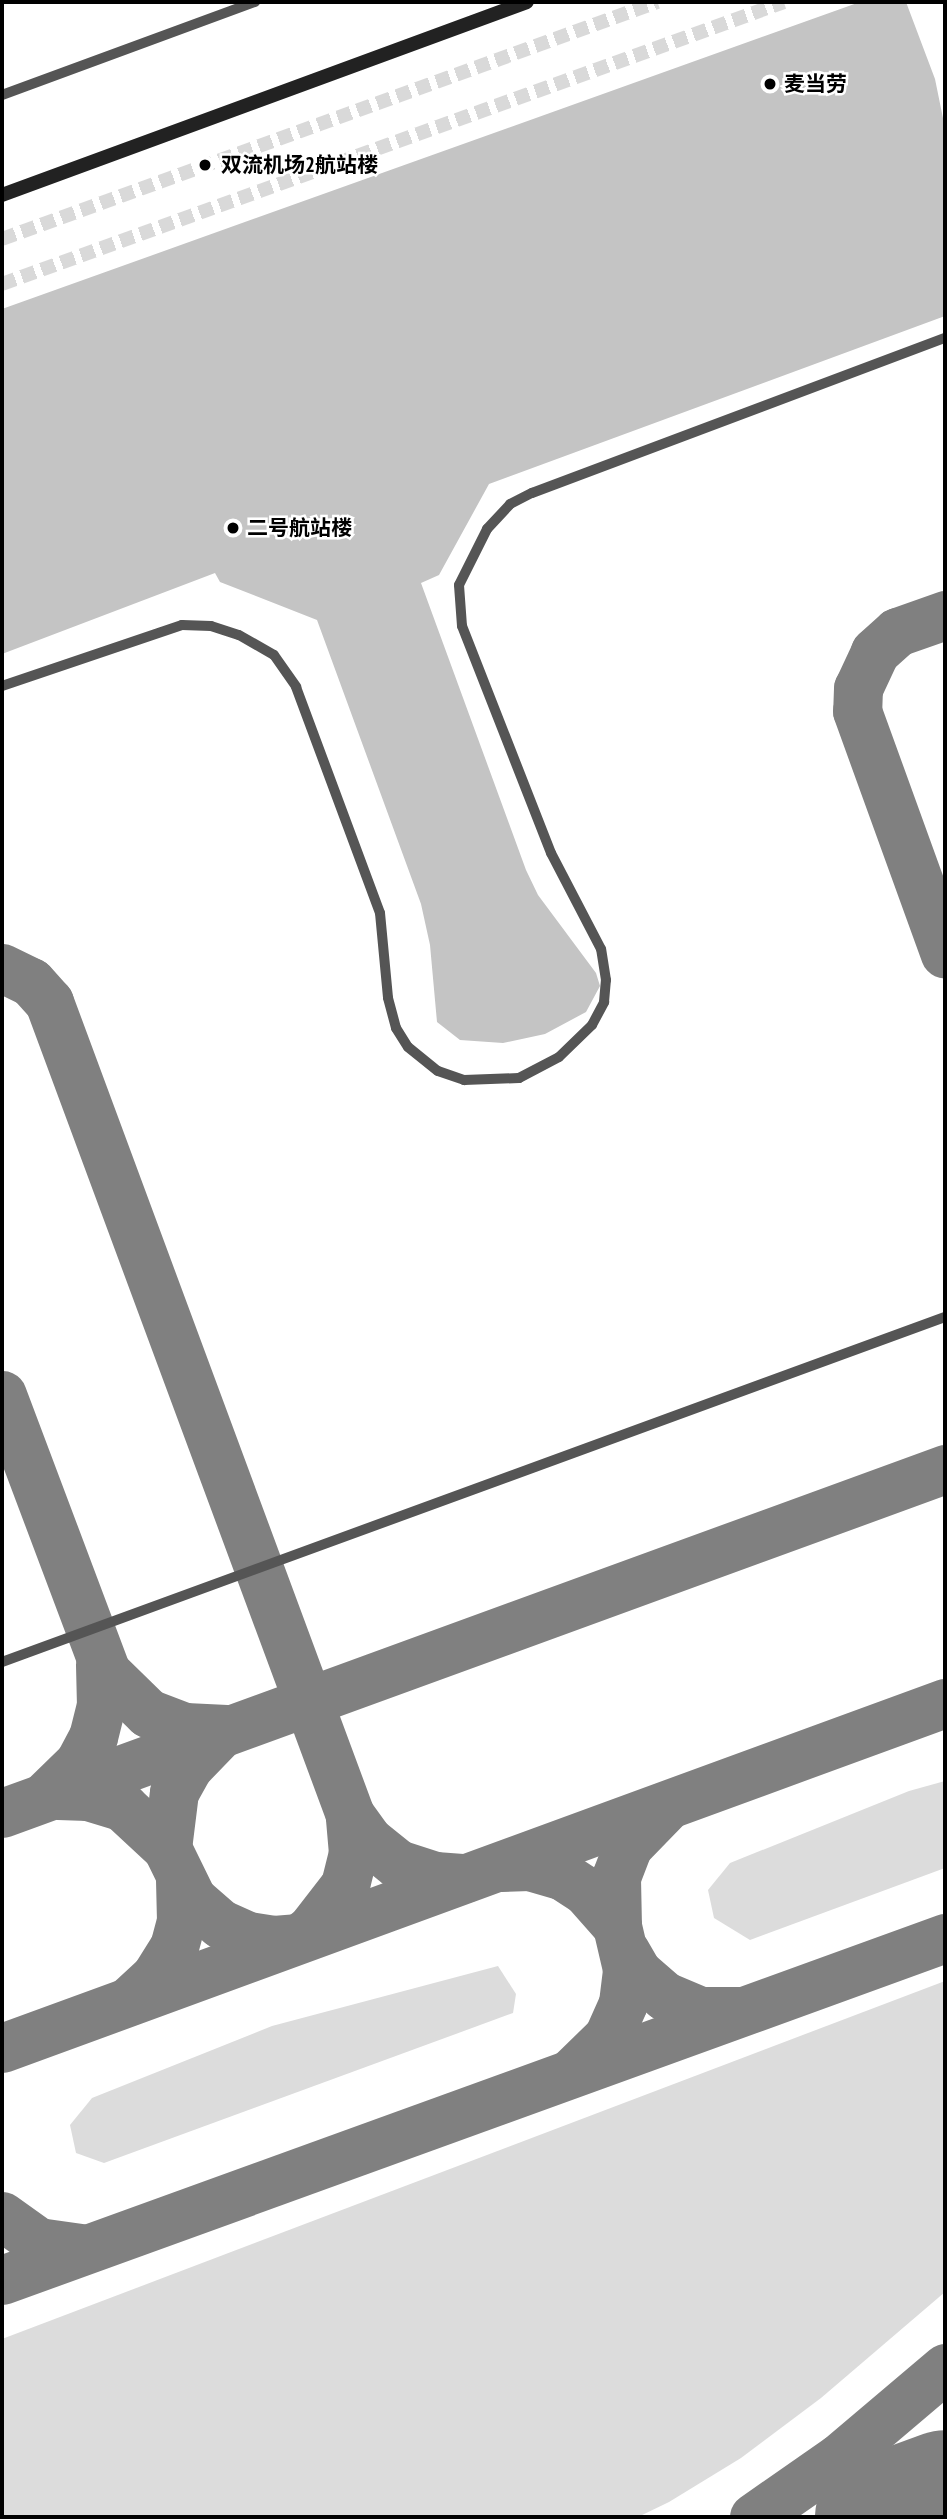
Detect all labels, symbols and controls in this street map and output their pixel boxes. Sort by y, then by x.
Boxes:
place label: 麦当劳 [784,71,847,97]
marker: 麦当劳 [762,76,778,92]
place label: 双流机场2航站楼 [221,152,378,178]
marker: 双流机场2航站楼 [195,155,215,175]
place label: 二号航站楼 [247,515,352,541]
marker: 二号航站楼 [225,520,241,536]

